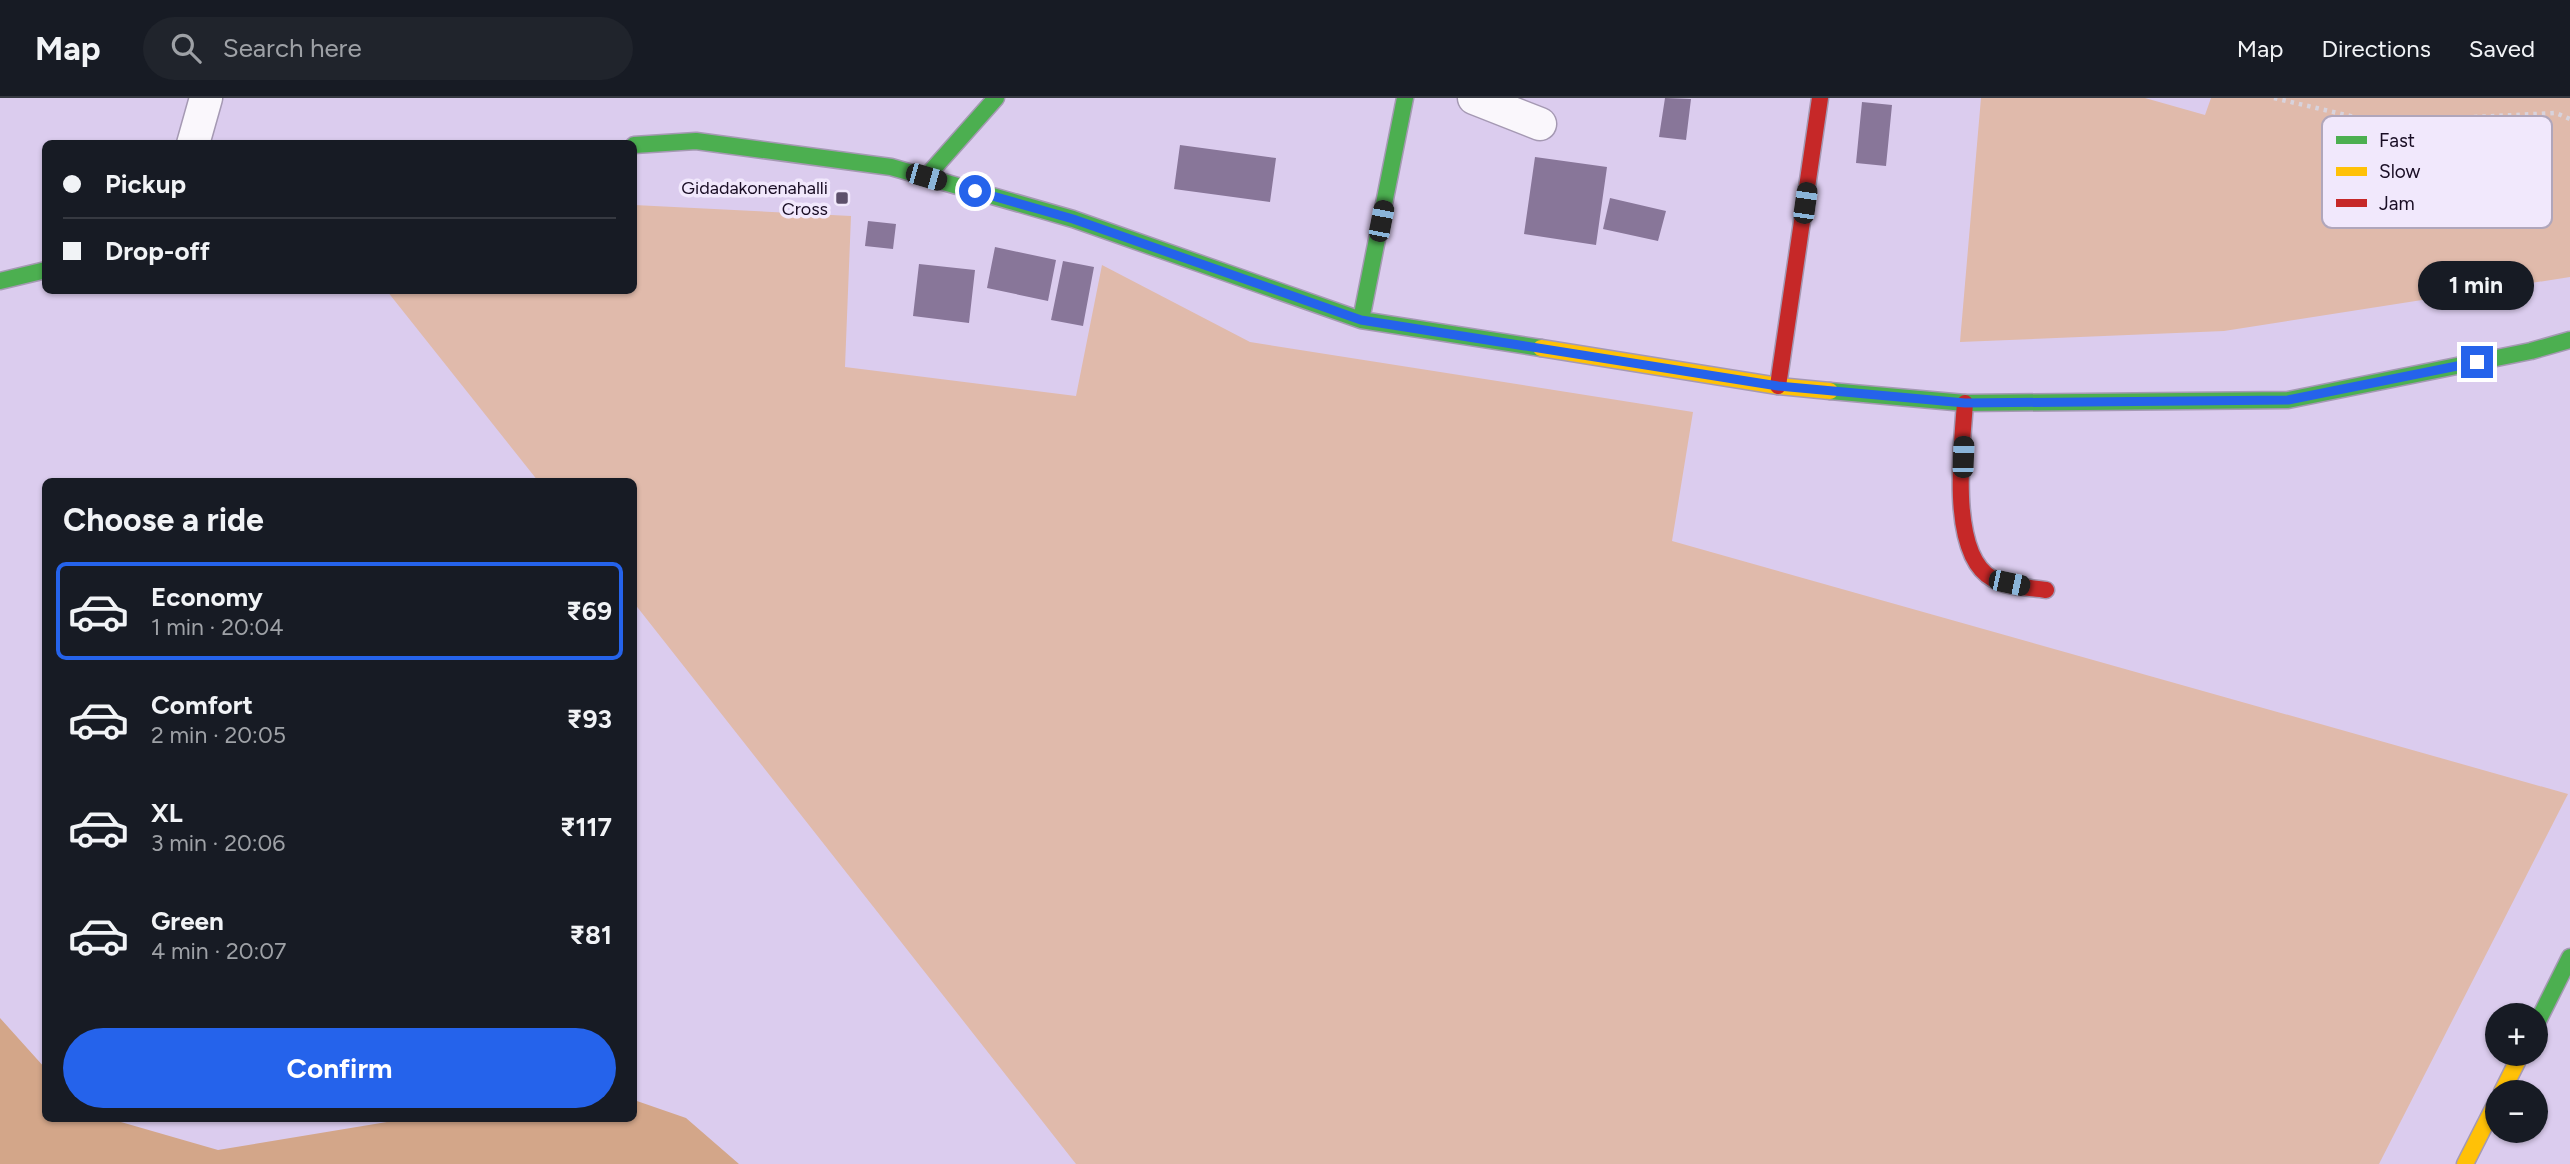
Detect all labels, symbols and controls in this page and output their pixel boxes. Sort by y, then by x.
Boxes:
search box [143,17,633,80]
text: Map [35,29,101,68]
icon: search [167,29,205,67]
text: Search here [223,32,362,64]
text: Map [2237,34,2283,63]
text: Directions [2321,34,2431,63]
text: Saved [2469,34,2535,63]
legend [2322,116,2552,228]
text: Fast [2379,129,2415,152]
text: Slow [2379,160,2421,183]
car [903,161,950,193]
text: Pickup [105,168,186,200]
route start [959,175,991,207]
place label: Gidadakonenahalli Cross [681,177,828,220]
car [1792,181,1819,225]
marker: Gidadakonenahalli Cross [834,190,850,206]
text: Jam [2379,192,2415,215]
car [1367,198,1396,244]
text: Drop-off [105,235,210,267]
callout: 1 min [2419,260,2535,310]
text: 1 min [2449,271,2503,299]
route end [2461,346,2493,378]
car [1952,436,1975,478]
text: Choose a ride [63,501,264,539]
car [1987,568,2032,598]
icon: car [67,580,130,643]
text: Economy [151,581,263,613]
text: ₹69 [566,595,612,627]
text: 1 min · 20:04 [151,613,284,641]
icon: car [67,688,130,751]
text: Comfort [151,689,253,721]
text: ₹93 [567,703,612,735]
text: 2 min · 20:05 [151,721,286,749]
icon: car [67,796,130,859]
text: XL [151,797,183,829]
text: ₹117 [560,811,612,843]
text: 3 min · 20:06 [151,829,285,857]
icon: car [67,904,130,967]
text: Green [151,905,224,937]
text: ₹81 [570,919,612,951]
text: 4 min · 20:07 [151,937,286,965]
map controls [2485,1003,2548,1143]
button: + [2485,1003,2548,1066]
button: Confirm [63,1028,616,1108]
button: − [2485,1080,2548,1143]

